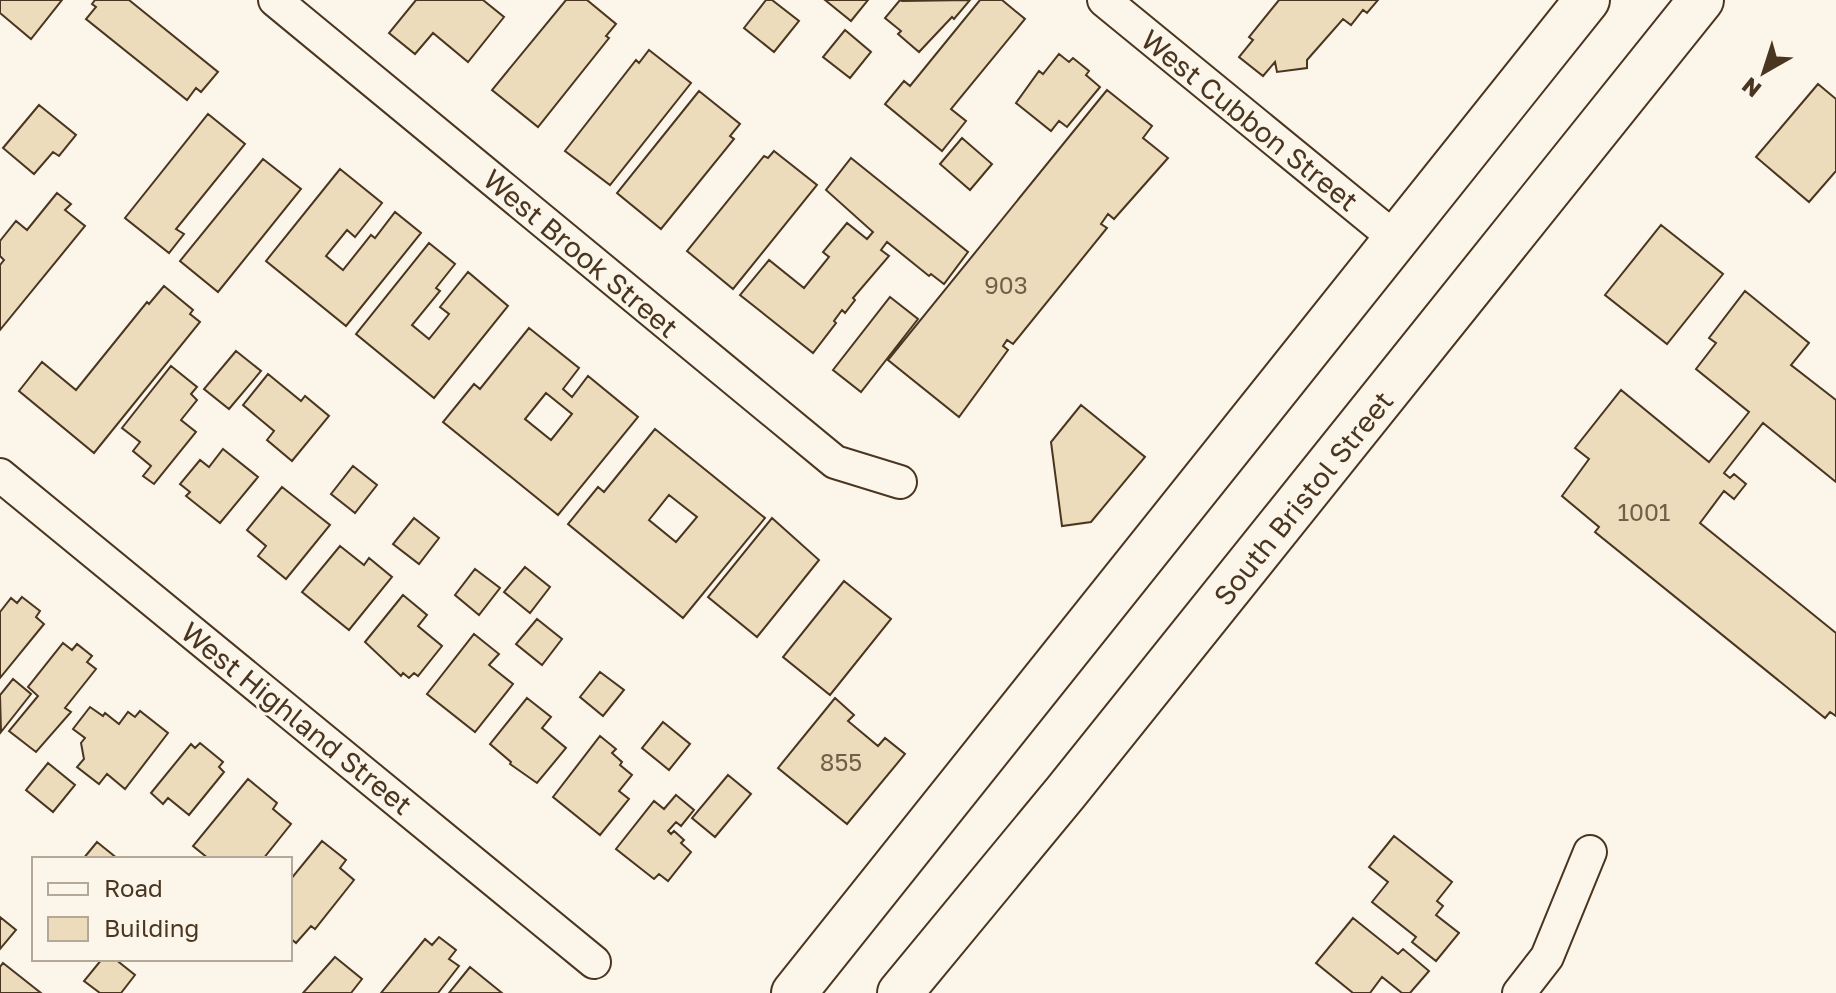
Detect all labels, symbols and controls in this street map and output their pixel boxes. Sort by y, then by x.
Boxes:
street label: West Cubbon Street [1135,22,1365,218]
north arrow [1724,32,1804,112]
text: N [1736,72,1766,104]
street label: West Brook Street [477,162,685,344]
house number: 903 [984,270,1028,299]
street label: South Bristol Street [1206,384,1400,612]
house number: 1001 [1617,497,1671,526]
street label: West Highland Street [175,615,419,821]
house number: 855 [820,747,862,776]
legend [32,857,292,961]
text: Road [104,873,163,902]
text: Building [104,913,199,942]

